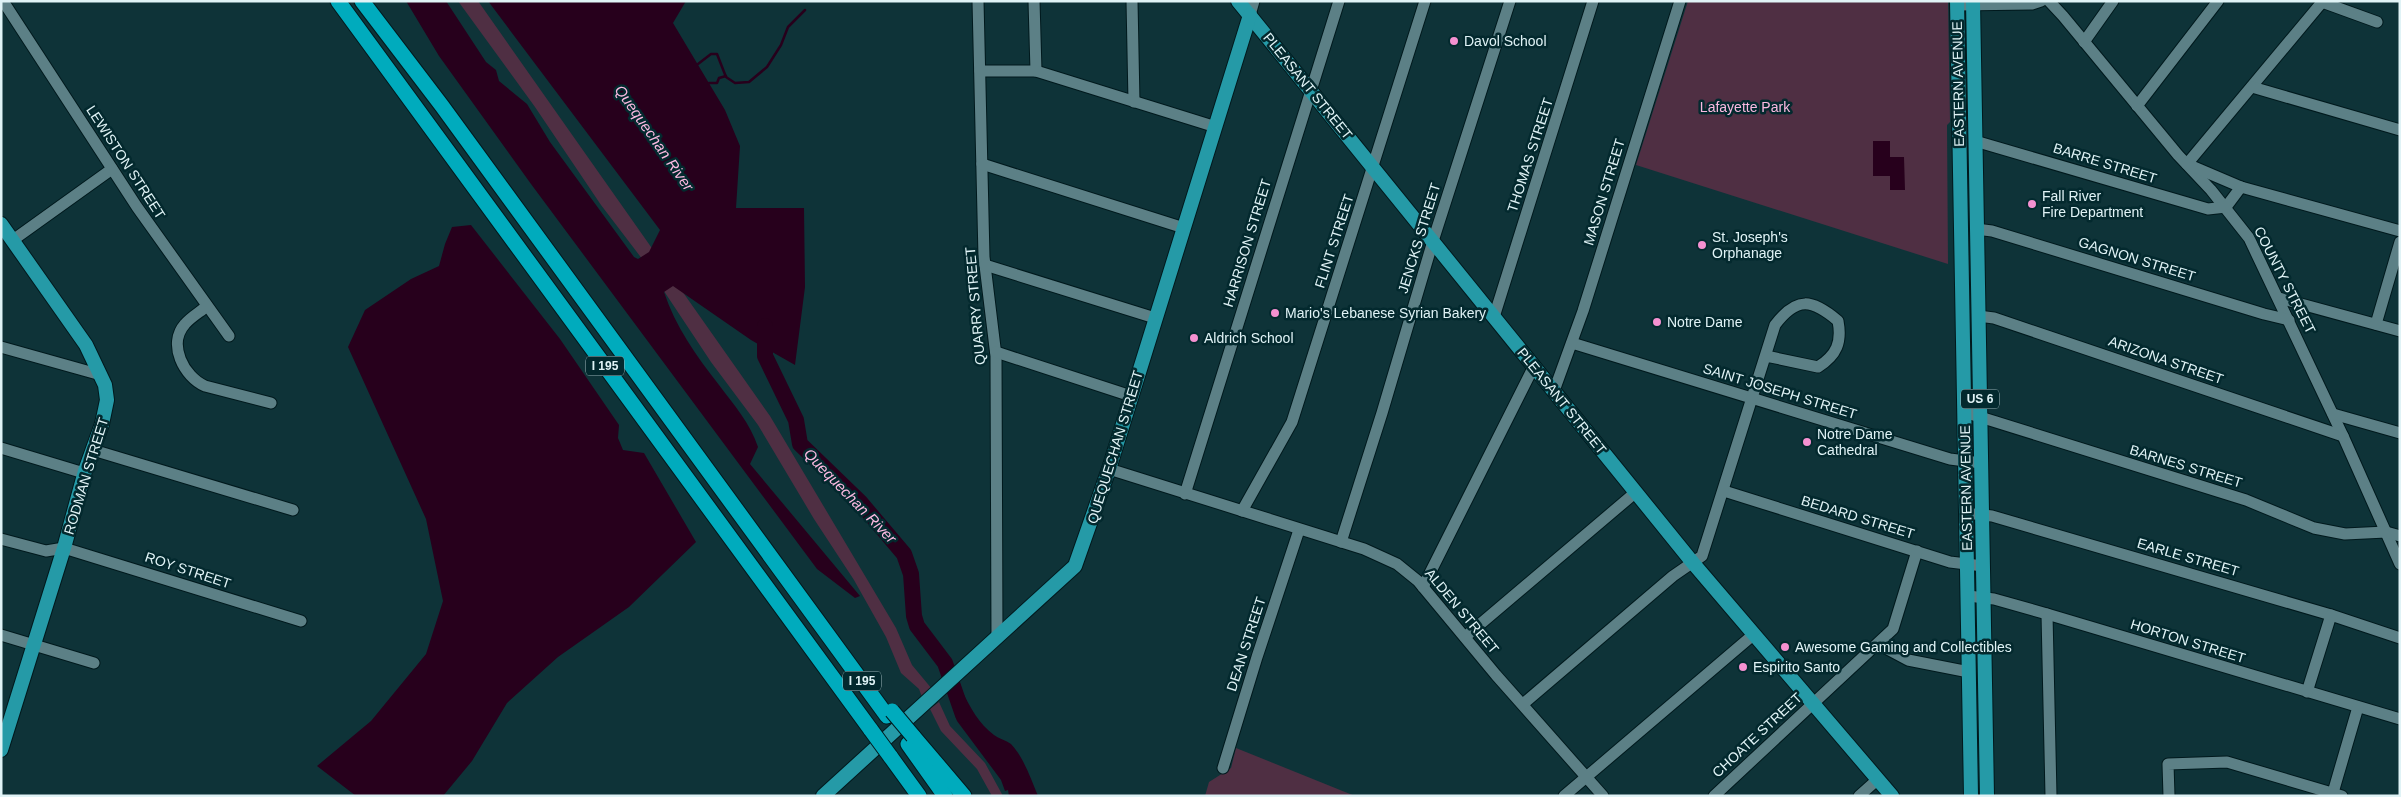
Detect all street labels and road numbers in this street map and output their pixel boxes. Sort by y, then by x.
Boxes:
street label: EASTERN AVENUE [1949,21,1967,147]
street label: PLEASANT STREET [1260,30,1356,143]
street label: THOMAS STREET [1504,96,1556,214]
street label: LEWISTON STREET [83,102,169,222]
street label: MASON STREET [1580,136,1628,247]
street label: BARRE STREET [2051,140,2159,186]
street label: HARRISON STREET [1220,177,1274,309]
street label: JENCKS STREET [1395,181,1443,295]
street label: FLINT STREET [1311,192,1357,290]
street label: COUNTY STREET [2251,224,2319,337]
street label: GAGNON STREET [2077,234,2198,285]
street label: QUARRY STREET [962,246,988,366]
street label: ARIZONA STREET [2106,333,2226,387]
street label: PLEASANT STREET [1514,345,1610,458]
road number: I 195 [586,356,624,376]
street label: SAINT JOSEPH STREET [1701,360,1859,422]
street label: QUEQUECHAN STREET [1084,368,1146,526]
road number: US 6 [1961,389,1999,408]
street label: RODMAN STREET [61,415,112,536]
street label: EASTERN AVENUE [1957,425,1975,551]
street label: BARNES STREET [2128,441,2245,491]
street label: BEDARD STREET [1799,492,1917,542]
street label: EARLE STREET [2135,535,2241,579]
street label: ROY STREET [143,549,233,592]
street label: ALDEN STREET [1422,565,1502,657]
street label: DEAN STREET [1223,594,1269,693]
street label: HORTON STREET [2129,616,2248,666]
road number: I 195 [843,671,881,690]
street label: CHOATE STREET [1709,689,1805,781]

